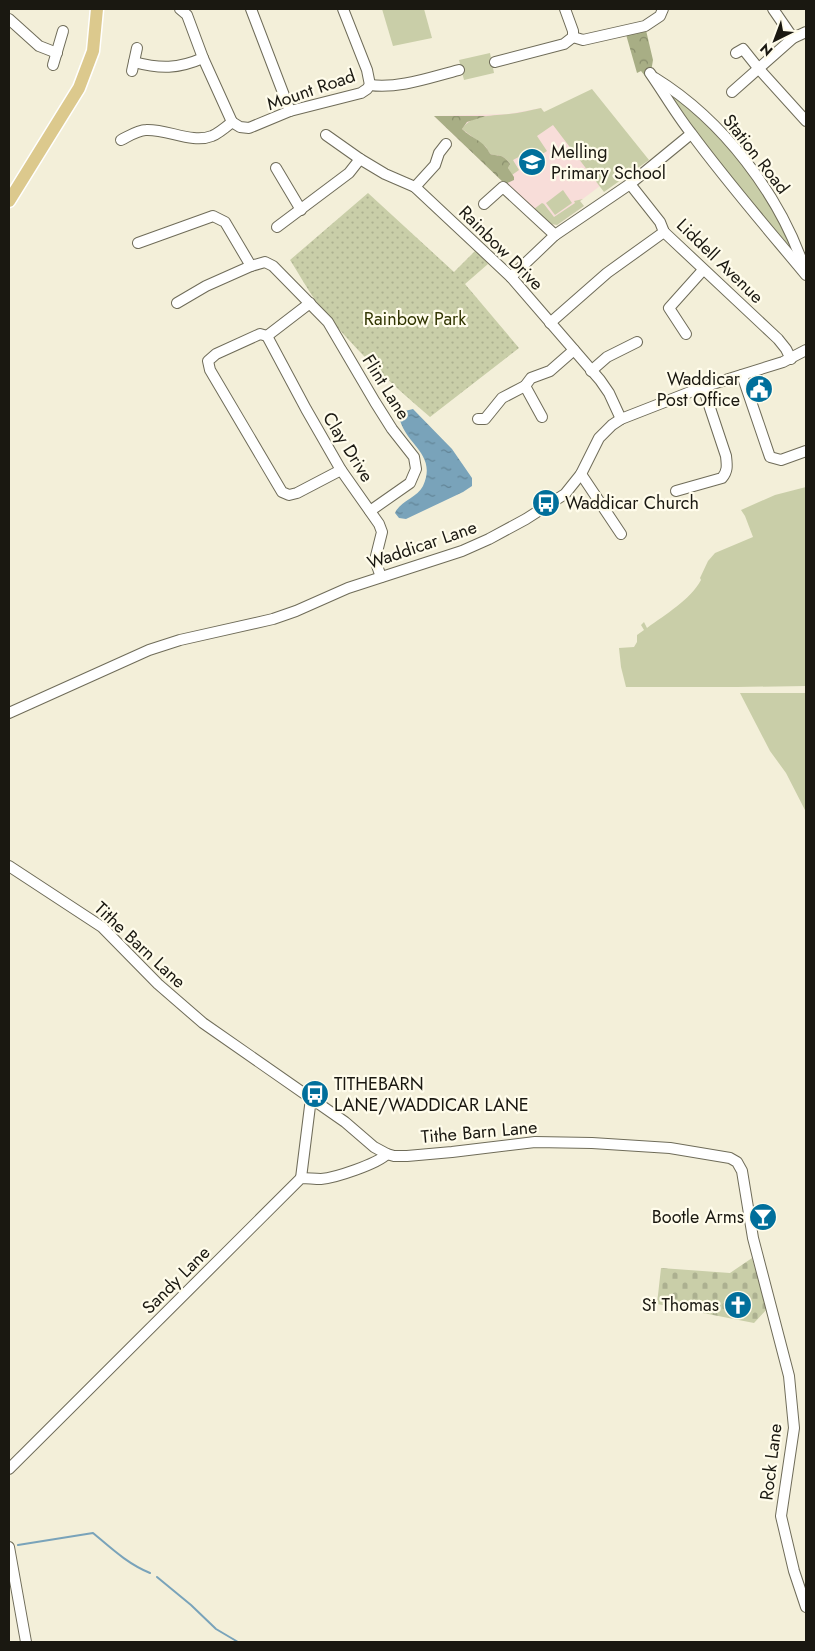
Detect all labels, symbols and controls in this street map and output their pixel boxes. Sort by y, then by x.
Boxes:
north arrow [750,15,800,65]
text: N [755,39,777,61]
street label: Mount Road [263,63,359,117]
street label: Station Road [716,108,796,200]
place label: Melling Primary School [551,139,666,186]
school or university icon: Melling Primary School [517,147,547,177]
street label: Rainbow Drive [453,200,549,296]
street label: Liddell Avenue [671,213,769,309]
park label: Rainbow Park [364,306,466,332]
street label: Flint Lane [356,349,416,425]
place label: Waddicar Post Office [657,366,741,413]
public building icon: Waddicar Post Office [744,374,774,404]
street label: Clay Drive [316,407,380,487]
bus stop icon: Waddicar Church [531,488,561,518]
place label: Waddicar Church [565,490,699,516]
street label: Waddicar Lane [364,514,480,576]
street label: Tithe Barn Lane [88,896,192,994]
place label: TITHEBARN LANE/WADDICAR LANE [334,1071,529,1118]
bus stop icon: TITHEBARN LANE/WADDICAR LANE [300,1079,330,1109]
street label: Tithe Barn Lane [420,1114,538,1150]
bar icon: Bootle Arms [748,1202,778,1232]
place label: Bootle Arms [652,1204,744,1230]
street label: Sandy Lane [136,1240,216,1320]
church icon: St Thomas [723,1290,753,1320]
place label: St Thomas [642,1292,719,1318]
street label: Rock Lane [753,1422,789,1502]

